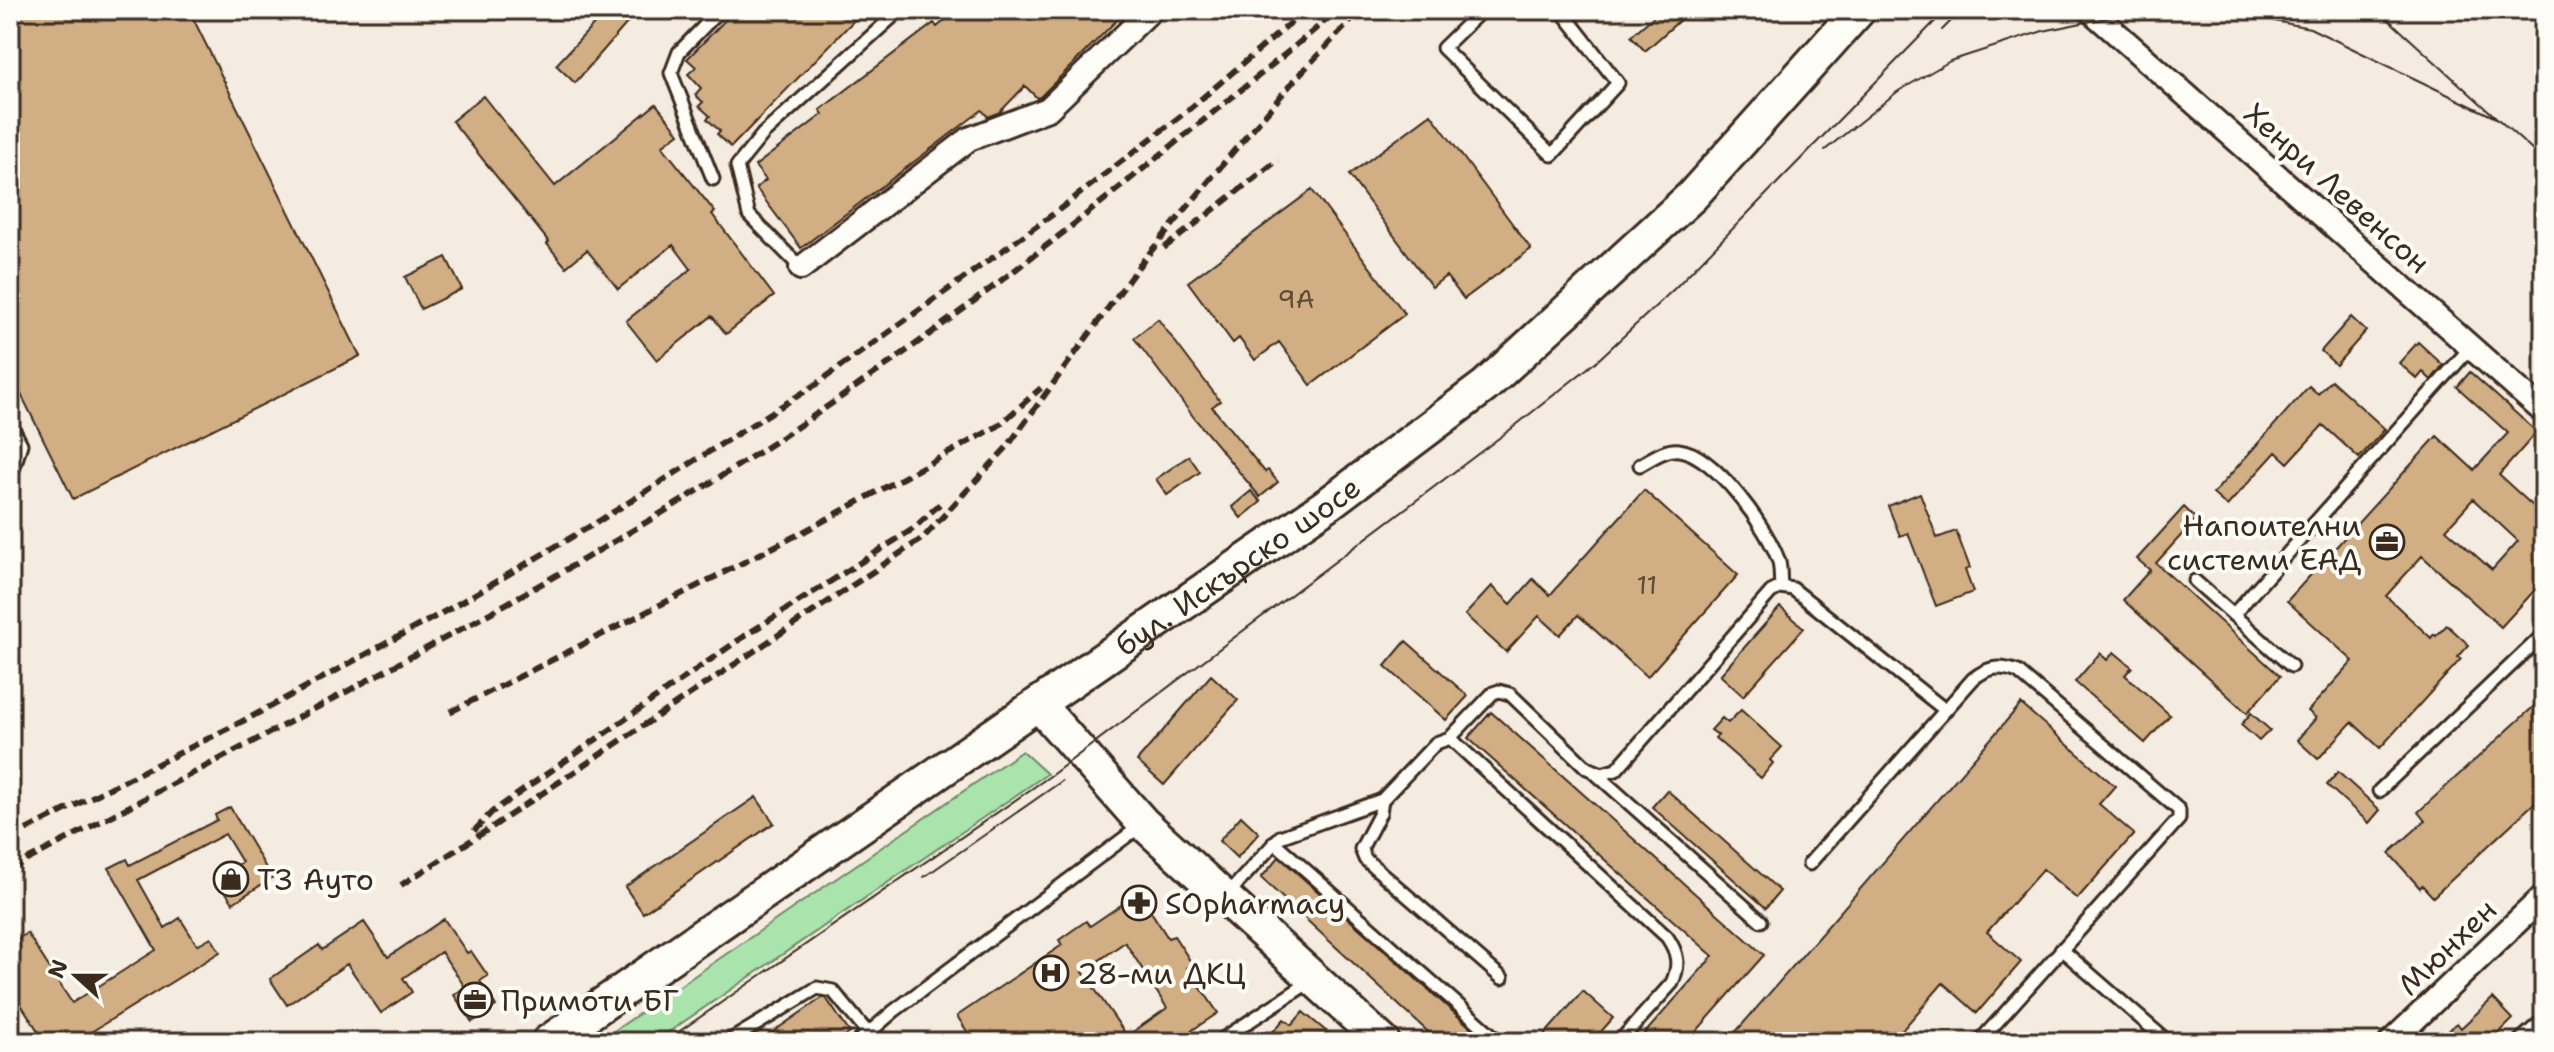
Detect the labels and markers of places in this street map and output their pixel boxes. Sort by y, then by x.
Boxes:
place label: Напоителни системи ЕАД [2167,505,2361,580]
office icon: Напоителни системи ЕАД [2368,523,2406,561]
place label: ТЗ Ауто [257,859,374,900]
shop icon: ТЗ Ауто [212,860,250,898]
place label: SOpharmacy [1165,883,1345,924]
pharmacy icon: SOpharmacy [1120,884,1158,922]
place label: 28-ми ДКЦ [1077,953,1246,994]
hospital icon: 28-ми ДКЦ [1032,954,1070,992]
place label: Примоти БГ [501,980,678,1021]
office icon: Примоти БГ [456,981,494,1019]

